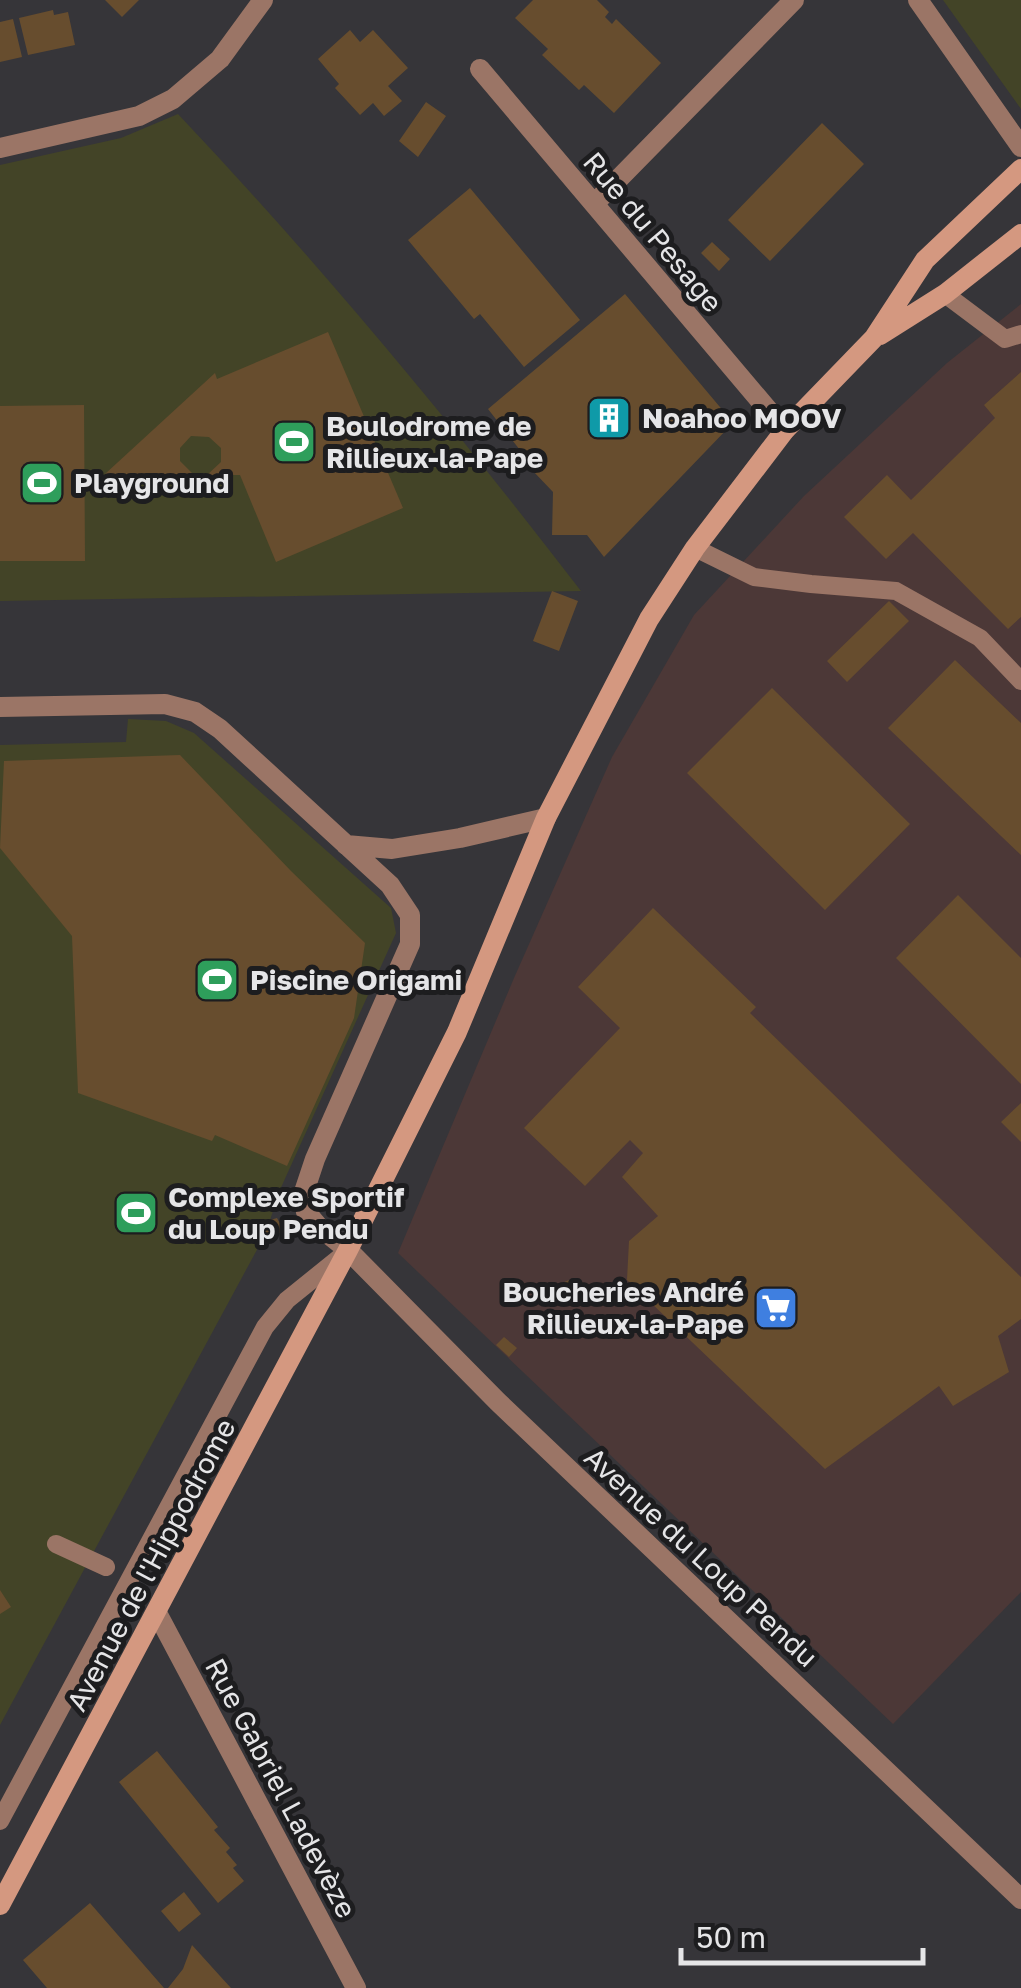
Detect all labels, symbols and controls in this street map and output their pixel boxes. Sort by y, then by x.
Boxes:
street label: Rue du Pesage [577,145,730,318]
building icon: Noahoo MOOV [586,395,632,441]
place label: Noahoo MOOV [642,401,841,434]
place label: Boulodrome de Rillieux-la-Pape [326,409,543,474]
sports icon: Boulodrome de Rillieux-la-Pape [271,419,317,465]
sports icon: Playground [19,460,65,506]
place label: Playground [74,466,230,499]
sports icon: Piscine Origami [194,957,240,1003]
place label: Piscine Origami [250,963,462,996]
place label: Complexe Sportif du Loup Pendu [168,1180,405,1245]
sports icon: Complexe Sportif du Loup Pendu [113,1190,159,1236]
place label: Boucheries André Rillieux-la-Pape [502,1275,744,1340]
supermarket icon: Boucheries André Rillieux-la-Pape [753,1285,799,1331]
street label: Avenue de l'Hippodrome [59,1413,242,1716]
street label: Avenue du Loup Pendu [578,1440,825,1673]
street label: Rue Gabriel Ladevèze [199,1652,364,1923]
scale bar [681,1903,924,1965]
text: 50 m [696,1919,766,1955]

